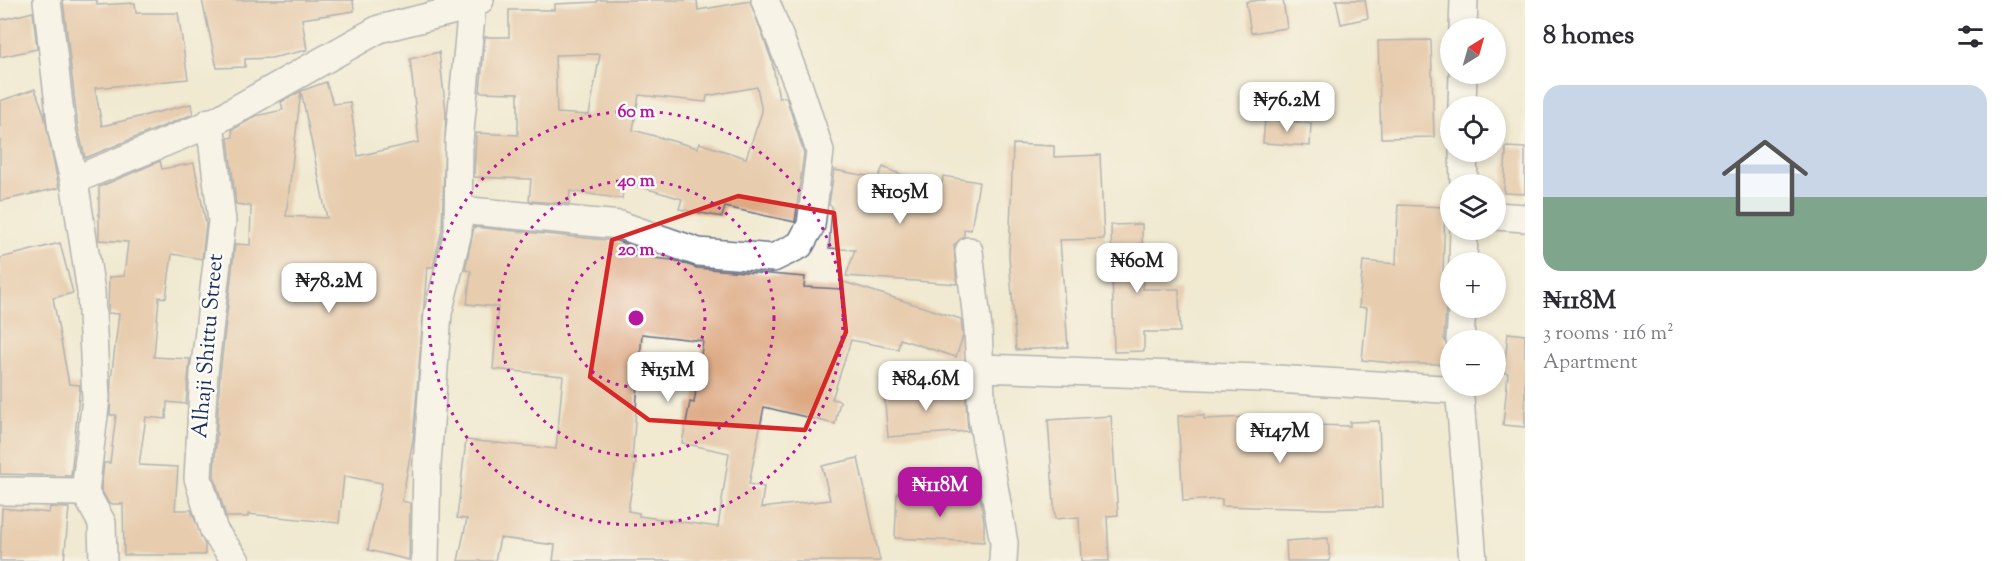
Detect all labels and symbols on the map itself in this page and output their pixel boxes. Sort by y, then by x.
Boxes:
north arrow [1440,18,1506,84]
pin: ₦76.2M [1238,82,1336,133]
text: 60 m [617,100,655,126]
text: 40 m [616,169,655,195]
pin: ₦105M [858,174,942,225]
text: 20 m [618,238,654,264]
pin: ₦60M [1101,243,1173,294]
street label: Alhaji Shittu Street [185,252,233,440]
pin: ₦78.2M [280,263,378,314]
centre of rings [626,308,646,328]
pin: ₦151M [626,352,710,403]
pin: ₦84.6M [877,361,975,412]
pin: ₦147M [1238,413,1322,464]
pin: ₦118M [898,467,982,518]

